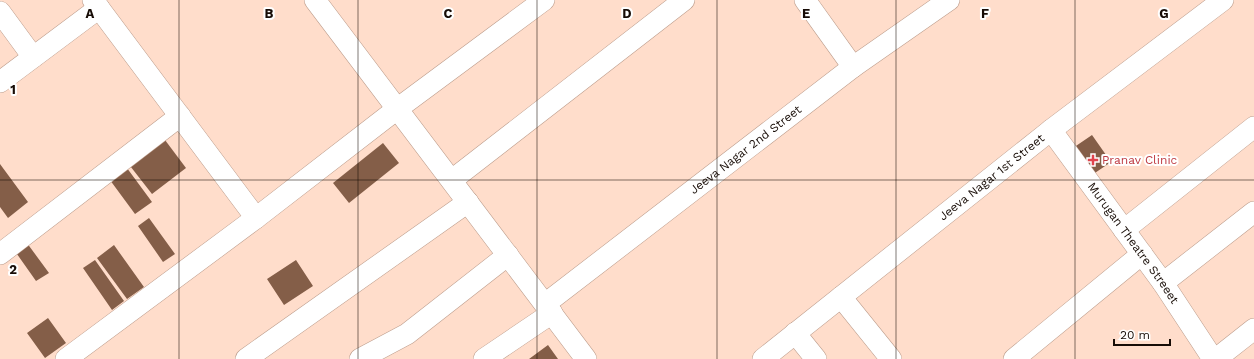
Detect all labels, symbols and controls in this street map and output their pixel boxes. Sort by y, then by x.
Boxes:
text: A [86,6,95,21]
text: B [265,6,274,21]
text: C [444,6,453,21]
text: D [622,6,632,21]
text: E [802,6,810,21]
text: F [981,6,989,21]
text: G [1159,6,1169,21]
text: 1 [10,82,16,97]
street label: Jeeva Nagar 2nd Street [687,102,804,197]
street label: Jeeva Nagar 1st Street [936,131,1047,223]
place label: Pranav Clinic [1102,153,1178,167]
marker: Pranav Clinic [1087,154,1099,166]
street label: Murugan Theatre Streeet [1085,180,1182,306]
text: 2 [9,262,17,277]
scale bar [1114,321,1170,347]
text: 20 m [1120,328,1150,342]

